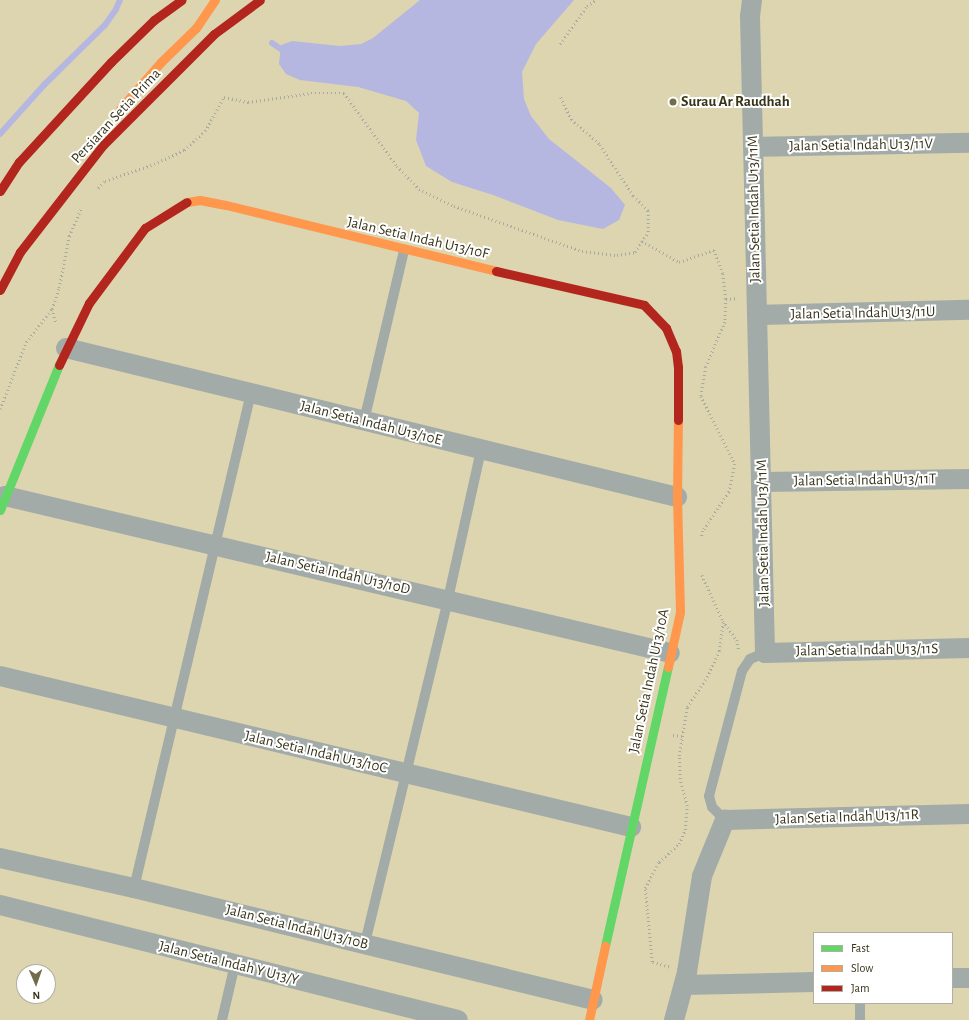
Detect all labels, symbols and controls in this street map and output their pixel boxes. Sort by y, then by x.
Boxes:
street label: Persiaran Setia Prima [67,65,165,167]
place label: Surau Ar Raudhah [681,93,790,111]
marker: Surau Ar Raudhah [668,97,678,107]
street label: Jalan Setia Indah U13/11M [744,135,764,283]
street label: Jalan Setia Indah U13/11V [789,135,933,155]
street label: Jalan Setia Indah U13/10F [345,213,491,263]
street label: Jalan Setia Indah U13/11U [790,303,936,323]
street label: Jalan Setia Indah U13/10E [298,397,444,449]
street label: Jalan Setia Indah U13/11M [753,459,773,607]
street label: Jalan Setia Indah U13/11T [793,470,937,490]
street label: Jalan Setia Indah U13/10D [264,548,412,598]
street label: Jalan Setia Indah U13/10A [625,607,673,755]
street label: Jalan Setia Indah U13/11S [796,640,938,660]
street label: Jalan Setia Indah U13/10C [243,727,389,777]
street label: Jalan Setia Indah U13/11R [775,805,919,829]
street label: Jalan Setia Indah U13/10B [224,901,370,953]
legend [813,932,953,1004]
street label: Jalan Setia Indah Y U13/Y [157,937,301,989]
text: Fast [851,942,870,954]
text: Slow [851,962,873,974]
north arrow [16,964,56,1004]
text: Jam [851,982,870,994]
text: N [32,990,40,1001]

